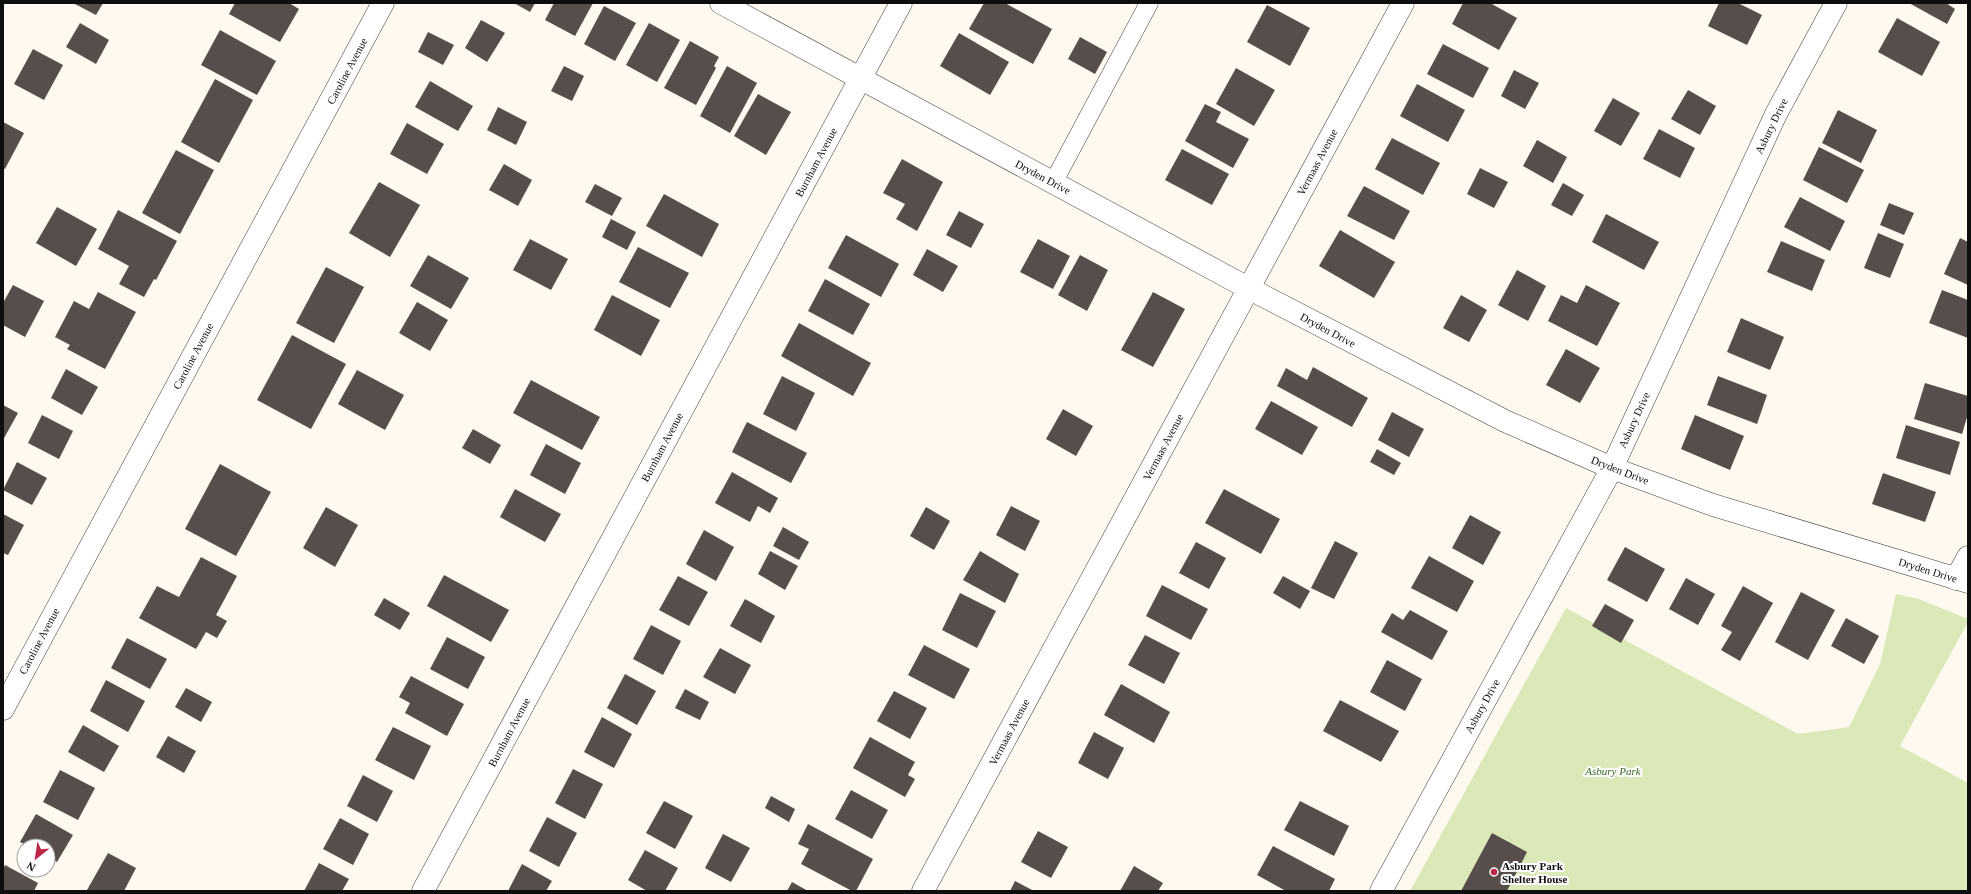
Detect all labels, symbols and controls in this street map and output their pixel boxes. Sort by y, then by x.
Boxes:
street label: Caroline Avenue [324,36,370,106]
street label: Asbury Drive [1752,96,1790,156]
street label: Burnham Avenue [793,125,839,199]
street label: Vermaas Avenue [1294,127,1340,197]
street label: Dryden Drive [1013,157,1073,197]
street label: Dryden Drive [1298,310,1358,350]
street label: Caroline Avenue [170,321,216,391]
street label: Asbury Drive [1616,390,1652,450]
street label: Burnham Avenue [639,410,685,484]
street label: Vermaas Avenue [1140,412,1186,482]
street label: Dryden Drive [1589,454,1651,487]
street label: Dryden Drive [1897,555,1959,585]
street label: Caroline Avenue [16,606,62,676]
street label: Asbury Drive [1462,677,1502,735]
street label: Burnham Avenue [486,695,532,769]
street label: Vermaas Avenue [986,697,1032,767]
park label: Asbury Park [1584,765,1642,777]
north arrow [16,838,56,878]
text: N [25,859,37,874]
place label: Asbury Park Shelter House [1502,860,1568,885]
marker: Asbury Park Shelter House [1489,867,1499,877]

